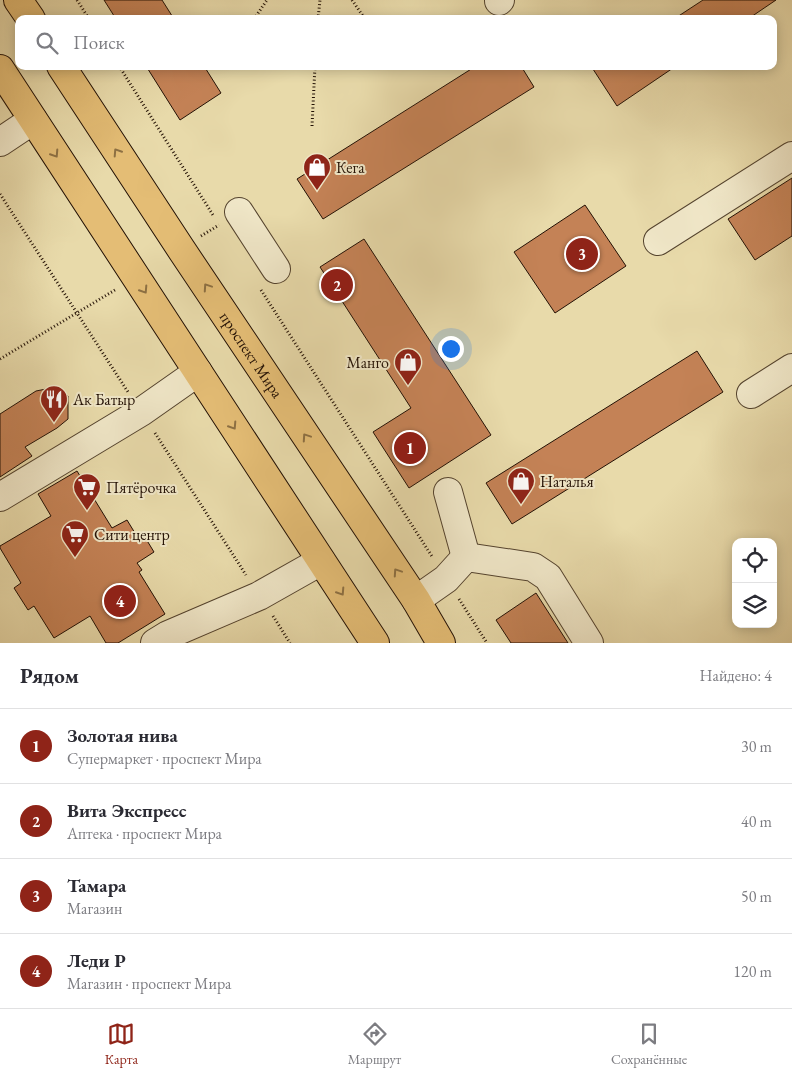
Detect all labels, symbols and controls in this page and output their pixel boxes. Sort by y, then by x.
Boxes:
search box [15,15,777,70]
icon: search [33,29,61,57]
text: Поиск [73,30,125,55]
one-way arrow [114,148,123,157]
one-way arrow [49,149,59,158]
shop icon: Кега [302,152,332,191]
place label: Кега [336,157,365,178]
pin: 3 [566,235,598,273]
pin: 2 [321,266,353,304]
one-way arrow [138,284,147,294]
one-way arrow [203,284,213,293]
street label: проспект Мира [215,307,289,402]
your location [438,336,464,362]
shop icon: Манго [393,347,423,386]
place label: Манго [347,352,389,373]
restaurant icon: Ак Батыр [39,384,69,423]
place label: Ак Батыр [72,389,135,410]
one-way arrow [227,420,236,430]
pin: 1 [394,429,426,467]
one-way arrow [303,433,313,442]
shop icon: Наталья [506,466,536,505]
place label: Наталья [540,471,594,492]
supermarket icon: Пятёрочка [72,472,102,511]
place label: Пятёрочка [106,477,177,498]
supermarket icon: Сити центр [60,519,90,558]
place label: Сити центр [94,524,170,545]
map controls [732,538,777,628]
button: locate [732,538,777,583]
one-way arrow [394,568,403,578]
pin: 4 [104,582,136,620]
button: layers [732,583,777,628]
one-way arrow [335,586,344,595]
text: Рядом [20,662,79,689]
text: Найдено: 4 [700,665,772,686]
text: Золотая нива [67,723,178,748]
text: 1 [32,736,40,757]
text: 30 m [741,736,772,757]
text: Супермаркет · проспект Мира [67,748,262,769]
text: Вита Экспресс [67,798,187,823]
text: 2 [32,811,40,832]
text: 40 m [741,811,772,832]
text: Аптека · проспект Мира [67,823,222,844]
text: Тамара [67,873,126,898]
text: 3 [32,886,40,907]
text: 50 m [741,886,772,907]
text: Магазин [67,898,122,919]
text: Леди Р [67,948,126,973]
text: 4 [32,961,40,982]
text: 120 m [733,961,772,982]
text: Магазин · проспект Мира [67,973,231,994]
tab: Карта [105,1020,138,1068]
tab: Маршрут [348,1020,401,1068]
tab: Сохранённые [611,1020,687,1068]

